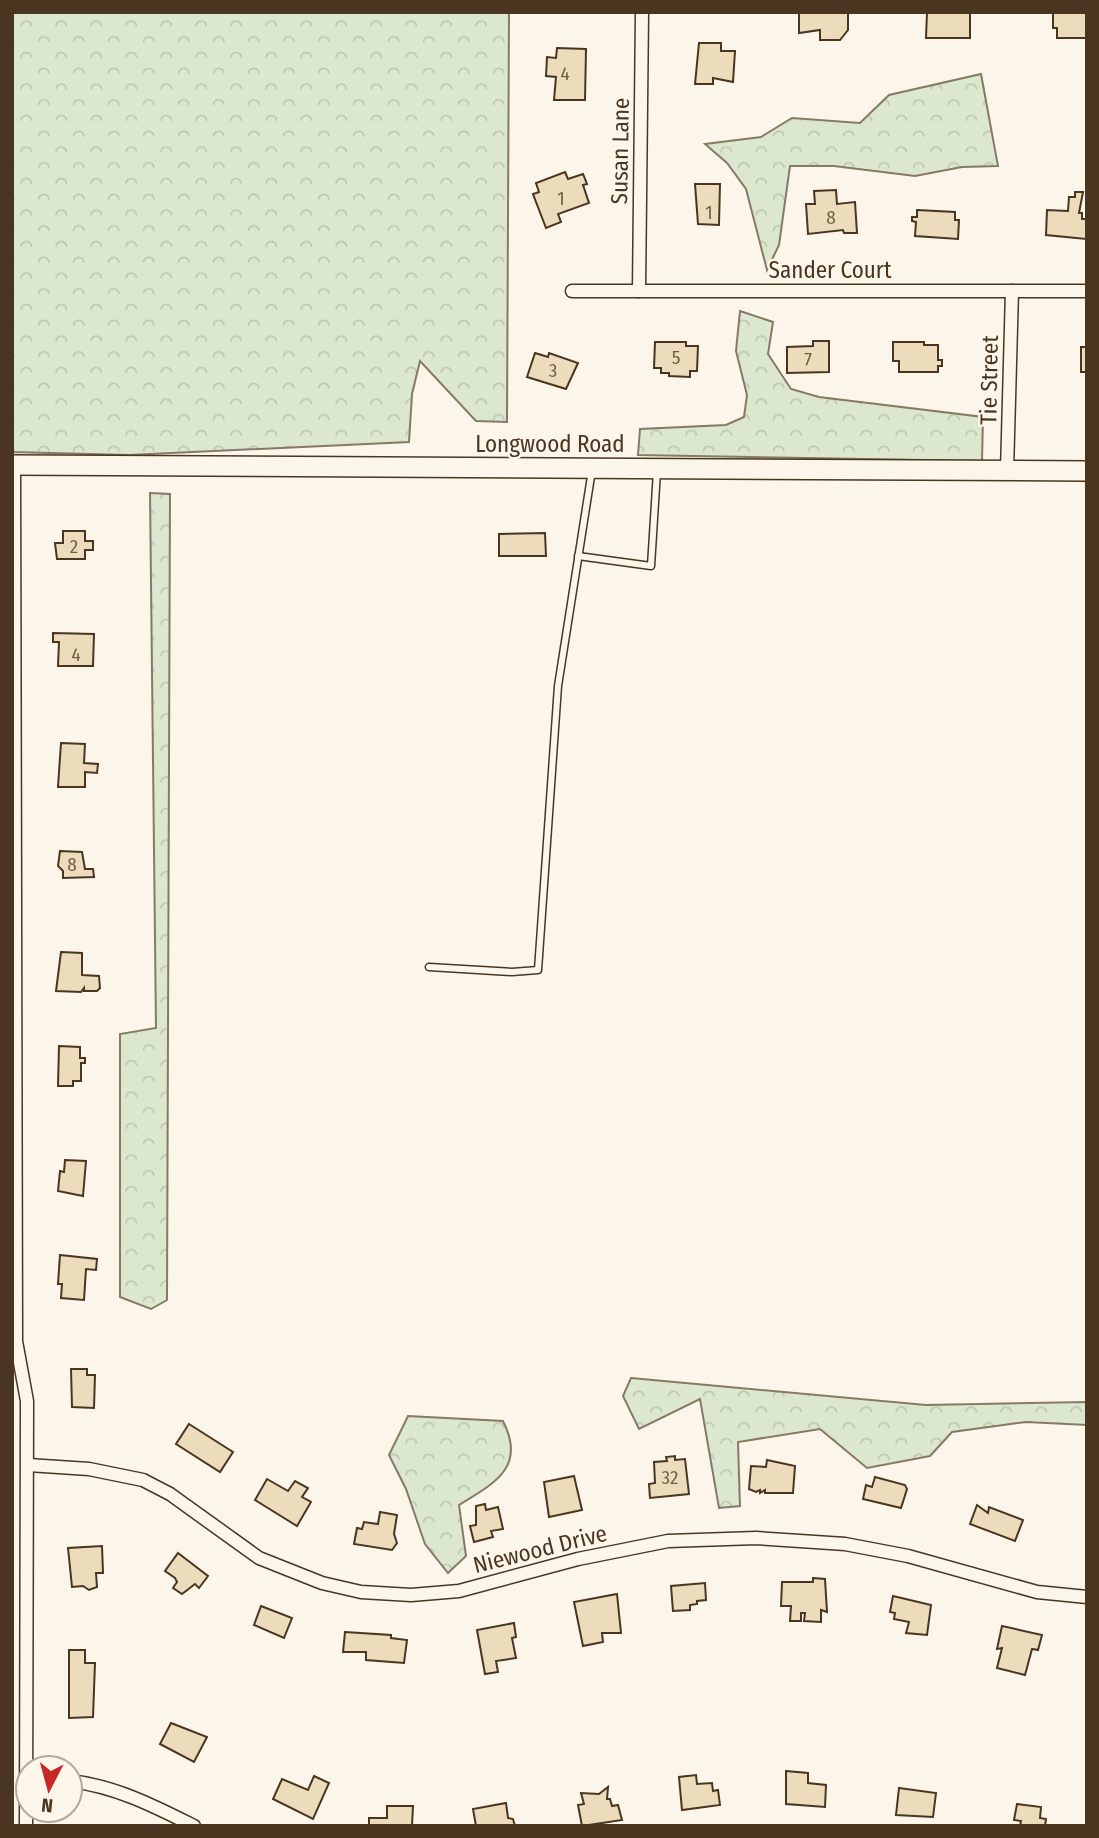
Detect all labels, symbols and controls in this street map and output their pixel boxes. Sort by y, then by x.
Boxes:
house number: 4 [560,62,570,85]
street label: Susan Lane [605,97,635,205]
house number: 1 [557,187,565,210]
house number: 1 [705,201,713,224]
house number: 8 [826,206,836,229]
street label: Sander Court [769,256,892,284]
street label: Tie Street [974,334,1004,425]
house number: 5 [672,346,680,369]
house number: 7 [804,348,812,371]
house number: 3 [549,359,557,382]
street label: Longwood Road [475,430,625,458]
house number: 2 [70,535,78,558]
house number: 4 [71,643,81,666]
house number: 8 [67,853,77,876]
house number: 32 [662,1466,678,1489]
street label: Niewood Drive [470,1519,610,1579]
north arrow [14,1754,84,1824]
text: N [40,1793,54,1817]

